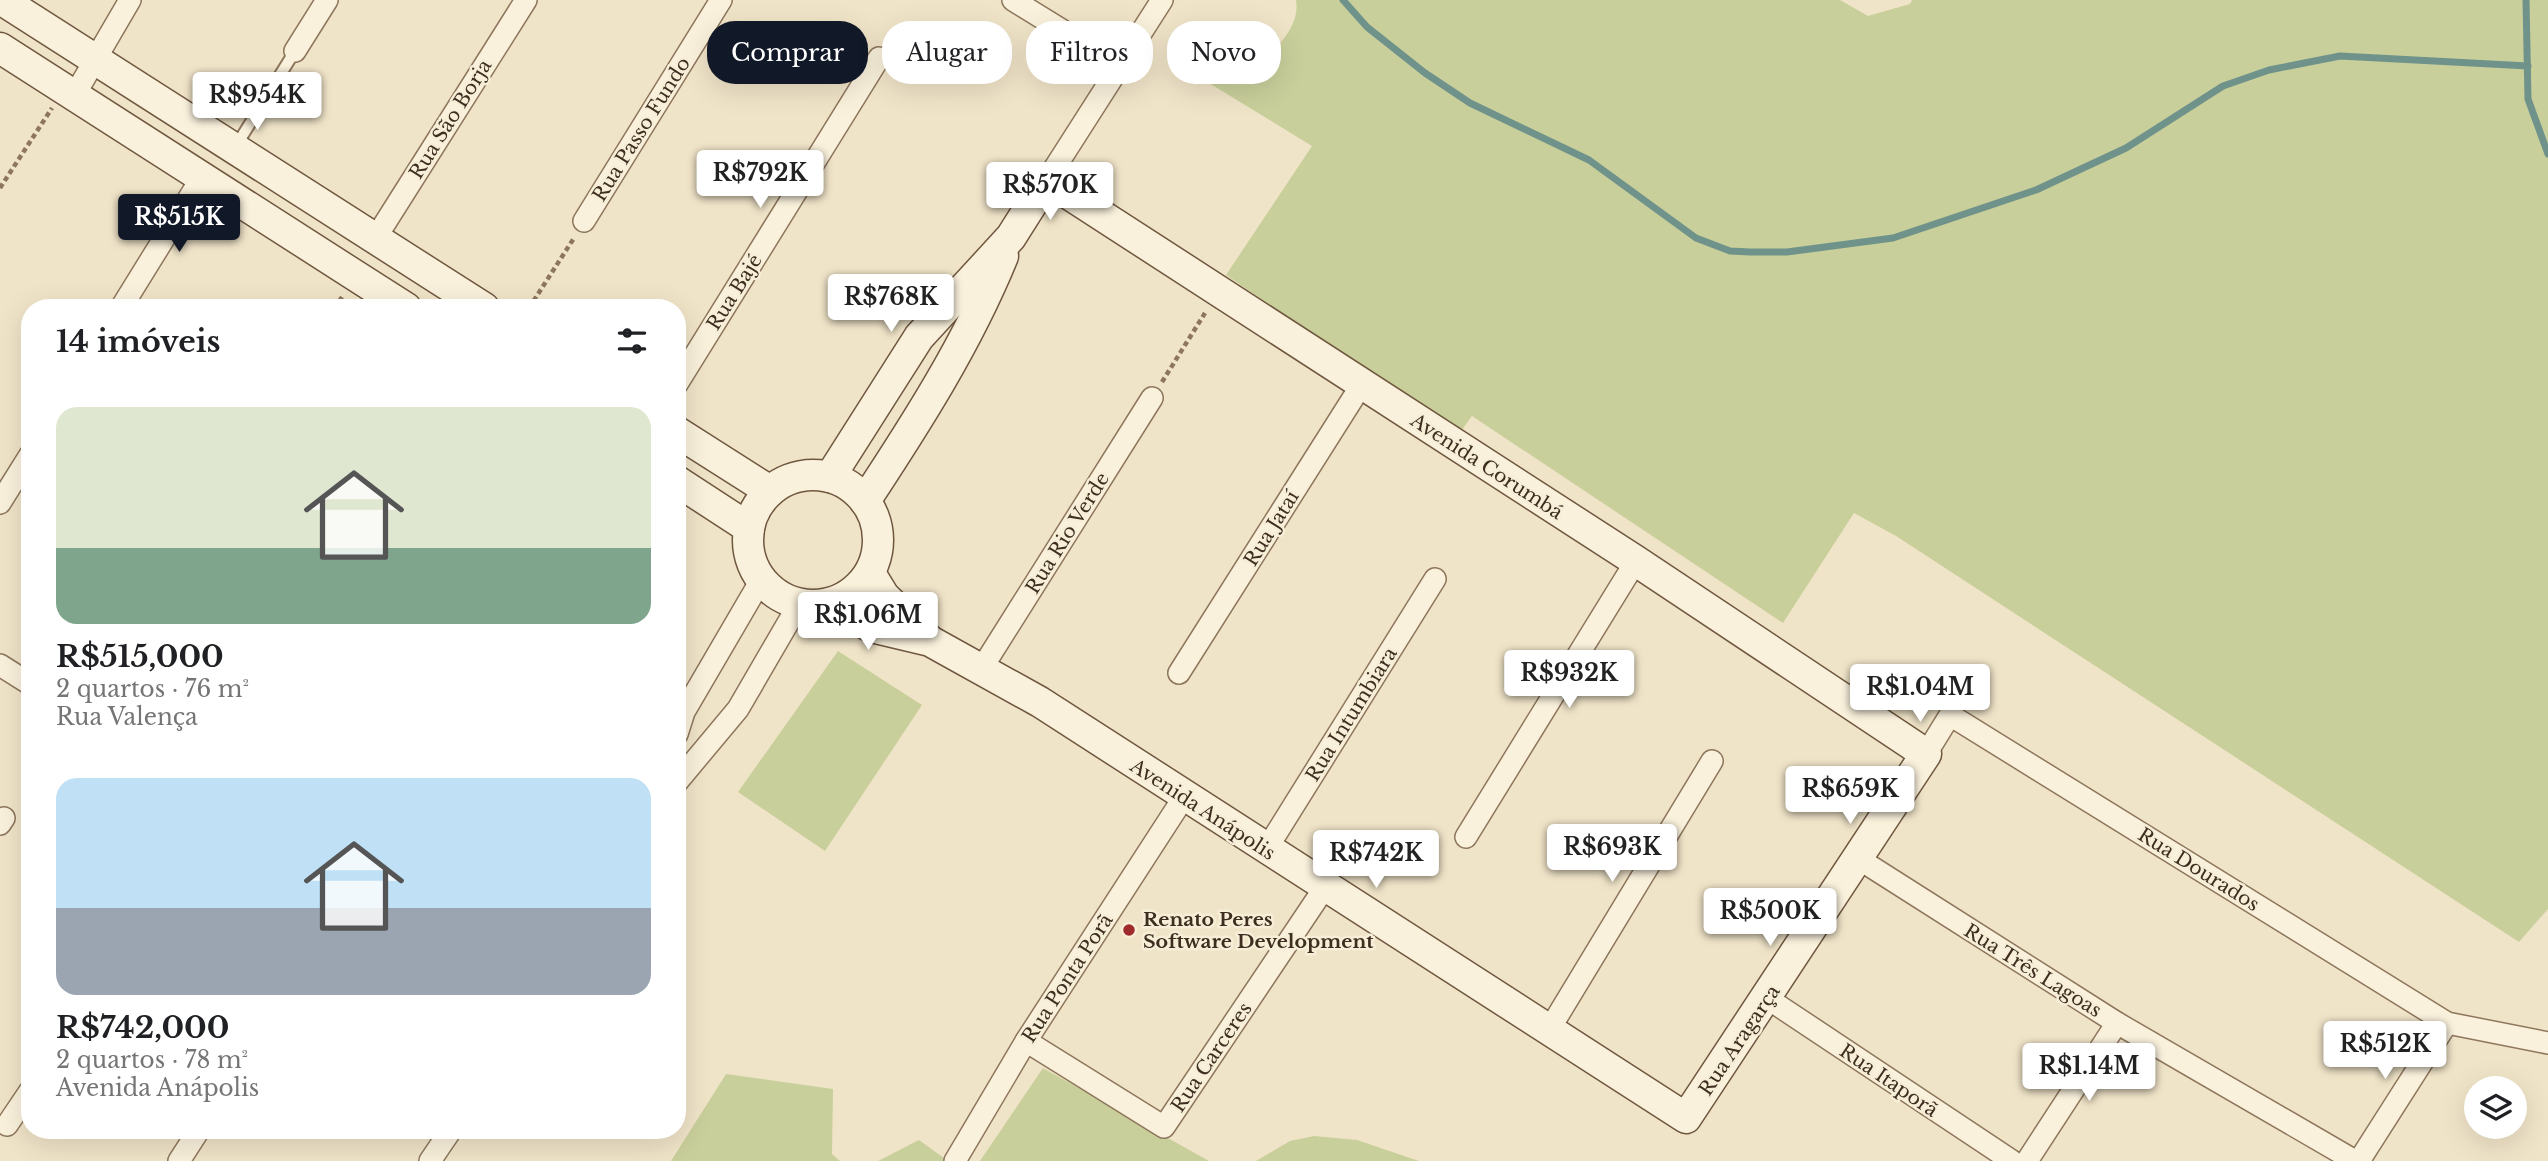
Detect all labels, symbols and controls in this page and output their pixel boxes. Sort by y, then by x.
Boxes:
chip: Comprar [707,21,868,84]
chip: Alugar [882,21,1012,84]
chip: Filtros [1026,21,1153,84]
chip: Novo [1167,21,1281,84]
street label: Rua Passo Fundo [588,53,695,206]
street label: Rua São Borja [405,55,497,183]
pin: R$954K [200,72,314,132]
text: R$954K [209,81,305,109]
pin: R$792K [703,150,817,210]
text: R$792K [713,159,807,187]
pin: R$570K [993,162,1107,222]
text: R$570K [1002,171,1098,199]
pin: R$515K [122,194,236,254]
text: R$515K [134,203,224,231]
street label: Rua Bajé [702,250,767,335]
pin: R$768K [834,274,948,334]
text: R$768K [844,283,938,311]
icon: filters [613,322,651,360]
text: 14 imóveis [56,323,221,360]
street label: Avenida Corumbá [1406,408,1567,524]
icon: home [291,452,417,578]
street label: Rua Rio Verde [1021,468,1114,598]
street label: Rua Jataí [1239,486,1304,570]
pin: R$1.06M [803,592,933,652]
text: R$1.06M [814,601,922,629]
text: R$515,000 [56,638,224,675]
street label: Rua Intumbiara [1301,643,1402,786]
pin: R$932K [1512,650,1626,710]
text: R$932K [1520,659,1618,687]
pin: R$1.04M [1855,664,1985,724]
text: R$1.04M [1866,673,1974,701]
text: 2 quartos · 76 m² [56,675,249,703]
text: Rua Valença [56,703,198,731]
street label: Avenida Anápolis [1125,753,1279,865]
pin: R$659K [1793,766,1907,826]
text: R$659K [1801,775,1899,803]
icon: home [291,823,417,949]
street label: Rua Dourados [2134,823,2264,916]
pin: R$693K [1555,824,1669,884]
pin: R$742K [1319,830,1433,890]
text: R$693K [1563,833,1661,861]
text: R$742K [1329,839,1423,867]
pin: R$500K [1713,888,1827,948]
text: R$500K [1720,897,1820,925]
place label: Renato Peres Software Development [1143,908,1374,953]
street label: Rua Ponta Porã [1017,909,1118,1047]
street label: Rua Três Lagoas [1960,919,2106,1022]
marker: Renato Peres Software Development [1121,922,1137,938]
street label: Rua Aragarça [1694,980,1785,1100]
street label: Rua Carceres [1166,998,1257,1117]
text: R$742,000 [56,1009,229,1046]
pin: R$512K [2328,1021,2442,1081]
text: R$512K [2339,1030,2431,1058]
street label: Rua Itaporã [1835,1039,1943,1122]
pin: R$1.14M [2024,1044,2154,1103]
text: 2 quartos · 78 m² [56,1046,248,1074]
text: R$1.14M [2038,1052,2140,1080]
text: Avenida Anápolis [56,1074,259,1102]
map controls [2464,1076,2527,1139]
button: layers [2464,1076,2527,1139]

